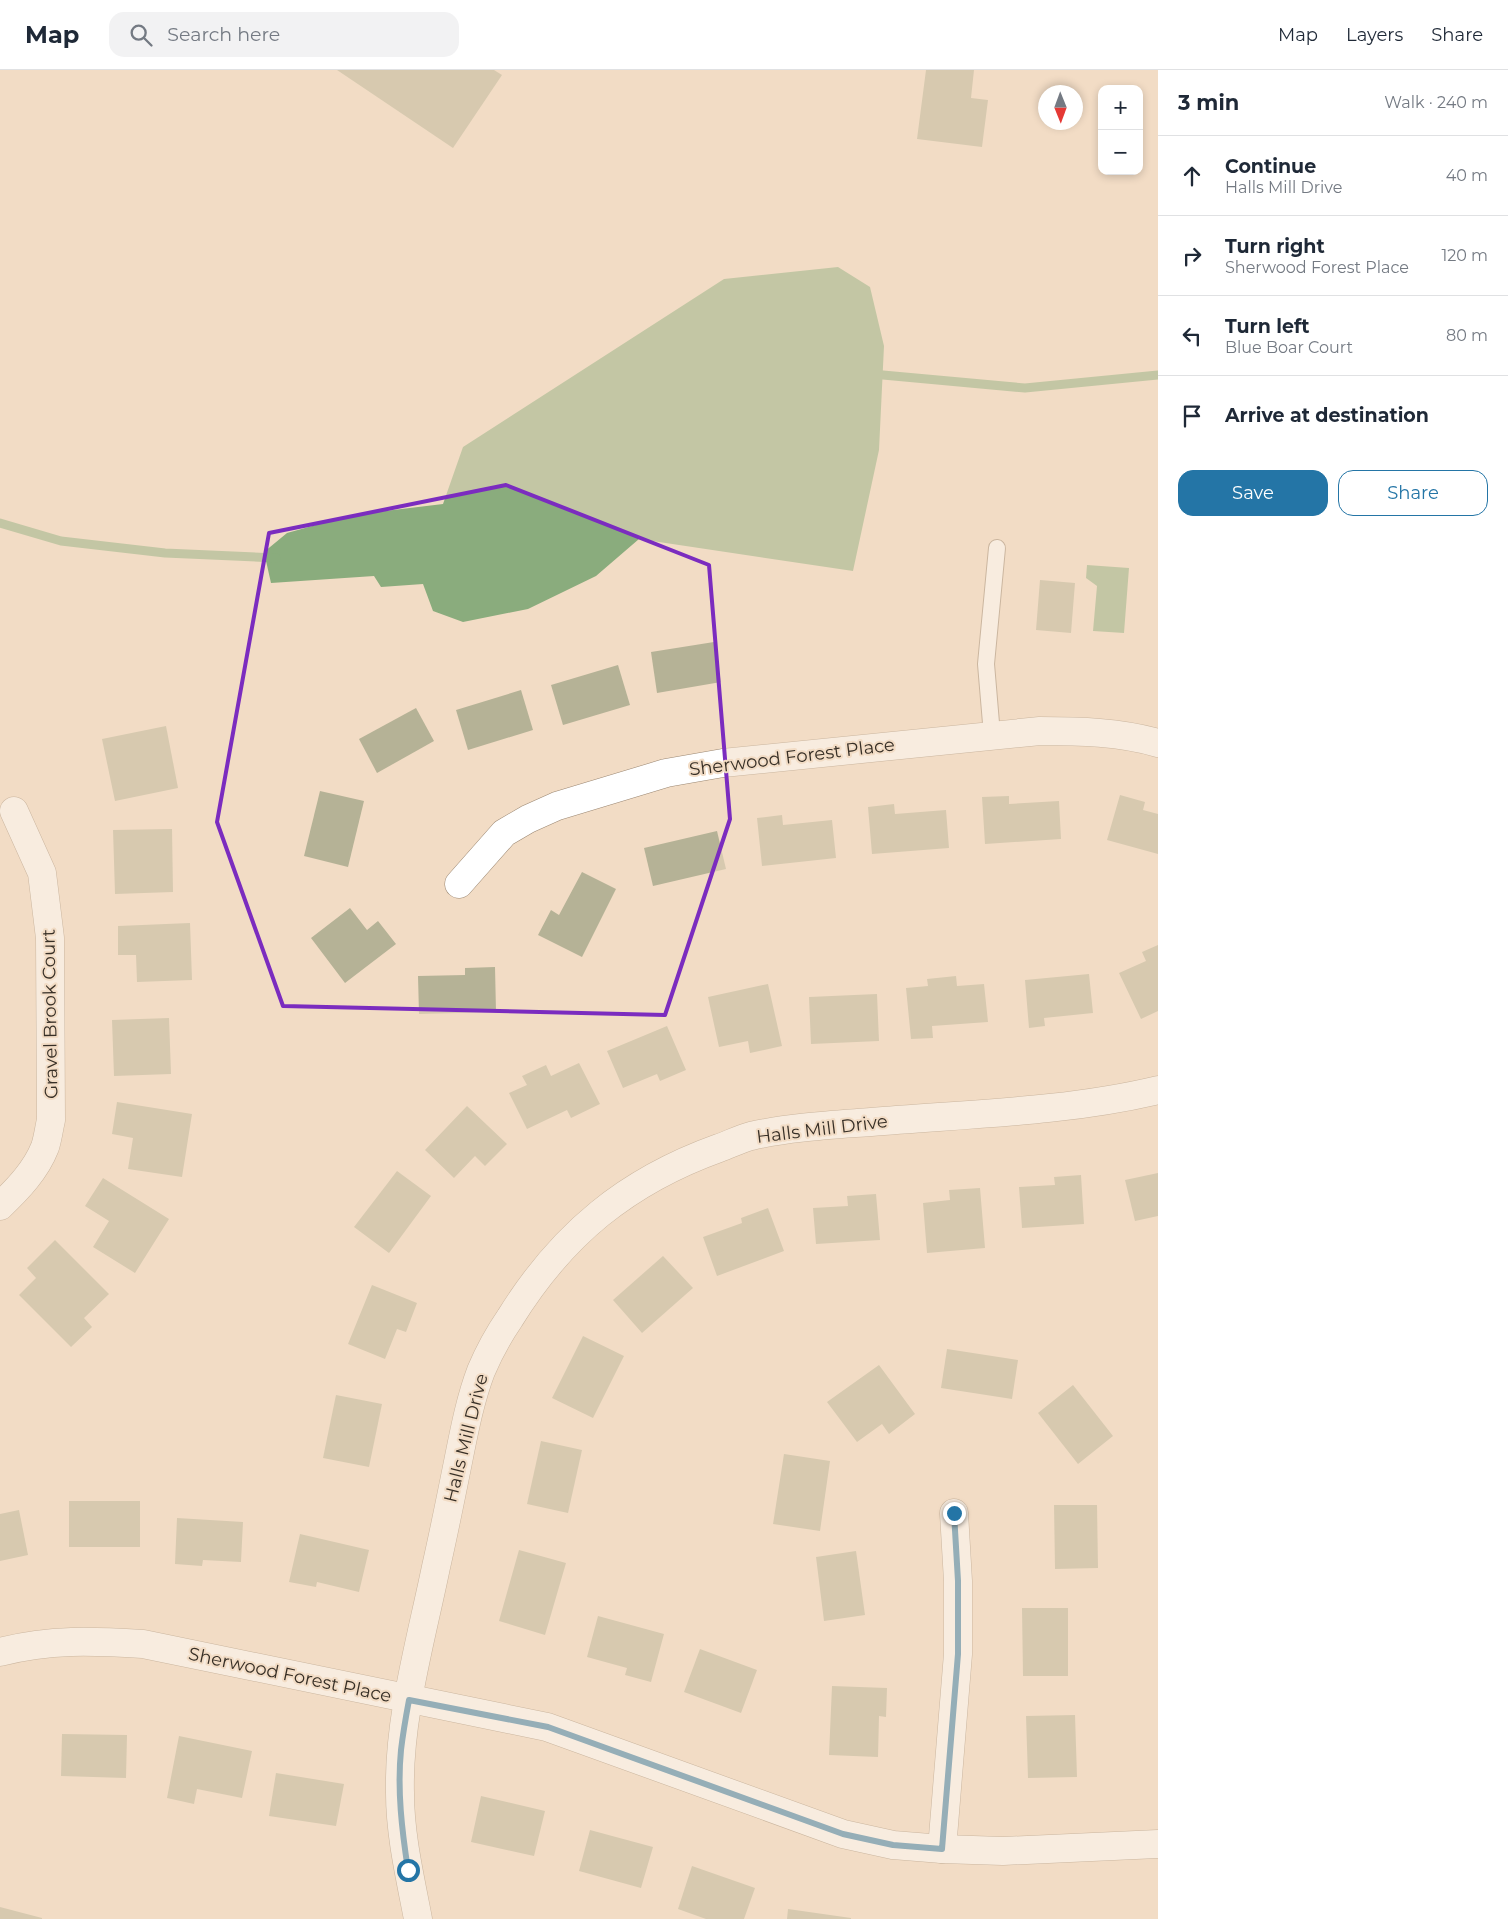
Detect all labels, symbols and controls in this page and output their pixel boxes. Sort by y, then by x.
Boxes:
search box [109,12,459,57]
text: Map [25,20,79,49]
icon: search [127,21,155,49]
text: Search here [167,23,280,46]
text: Map [1278,24,1318,46]
text: Layers [1346,24,1403,46]
text: Share [1431,24,1483,46]
north arrow [1038,85,1083,130]
map controls [1098,85,1143,175]
button: + [1098,85,1143,130]
text: 3 min [1178,90,1239,115]
text: Walk · 240 m [1384,93,1488,112]
button: − [1098,130,1143,175]
text: Continue [1225,155,1316,178]
icon: ahead [1178,162,1206,190]
text: 40 m [1446,166,1488,185]
text: Halls Mill Drive [1225,178,1342,197]
text: Turn right [1225,235,1325,258]
icon: right [1178,242,1206,270]
text: 120 m [1441,246,1488,265]
text: Sherwood Forest Place [1225,258,1409,277]
text: Turn left [1225,315,1310,338]
icon: left [1178,322,1206,350]
text: 80 m [1446,326,1488,345]
text: Blue Boar Court [1225,338,1353,357]
icon: arrive [1178,402,1206,430]
text: Arrive at destination [1225,404,1429,427]
button: Save [1178,470,1328,516]
button: Share [1338,470,1488,516]
street label: Sherwood Forest Place [688,733,896,781]
street label: Gravel Brook Court [38,929,62,1099]
street label: Halls Mill Drive [755,1110,889,1148]
street label: Halls Mill Drive [439,1371,493,1505]
route end [943,1502,966,1525]
street label: Sherwood Forest Place [187,1643,394,1707]
route start [397,1859,420,1882]

